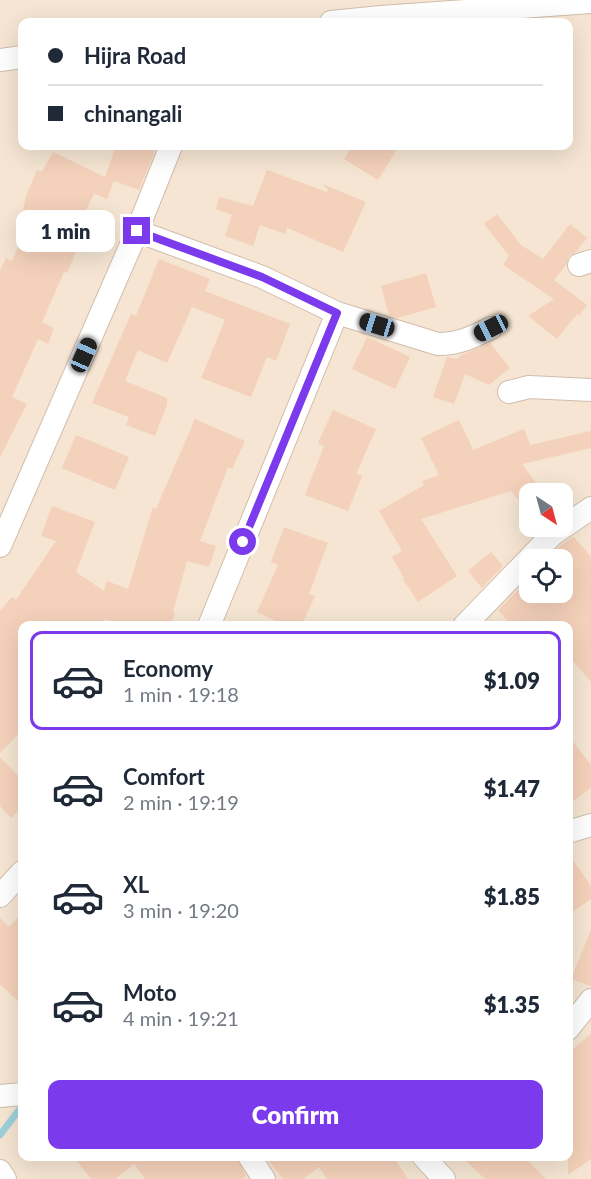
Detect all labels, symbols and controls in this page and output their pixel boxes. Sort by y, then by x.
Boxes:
text: Hijra Road [84,42,186,69]
text: chinangali [84,100,182,127]
callout: 1 min [17,210,116,252]
route end [123,217,150,244]
text: 1 min [41,219,90,243]
car [357,311,397,339]
car [471,312,511,344]
car [68,335,100,375]
north arrow [519,483,573,537]
map controls [519,483,573,603]
route start [229,528,256,555]
button: locate [519,549,573,603]
icon: car [51,654,105,708]
text: Economy [123,655,213,682]
text: $1.09 [484,667,540,694]
text: 1 min · 19:18 [123,682,239,706]
icon: car [51,762,105,816]
text: Comfort [123,763,205,790]
text: $1.47 [484,775,540,802]
text: 2 min · 19:19 [123,790,239,814]
icon: car [51,870,105,924]
text: XL [123,871,149,898]
text: $1.85 [484,883,540,910]
text: 3 min · 19:20 [123,898,239,922]
icon: car [51,978,105,1032]
text: Moto [123,979,177,1006]
text: $1.35 [484,991,540,1018]
text: 4 min · 19:21 [123,1006,239,1030]
button: Confirm [48,1080,543,1149]

